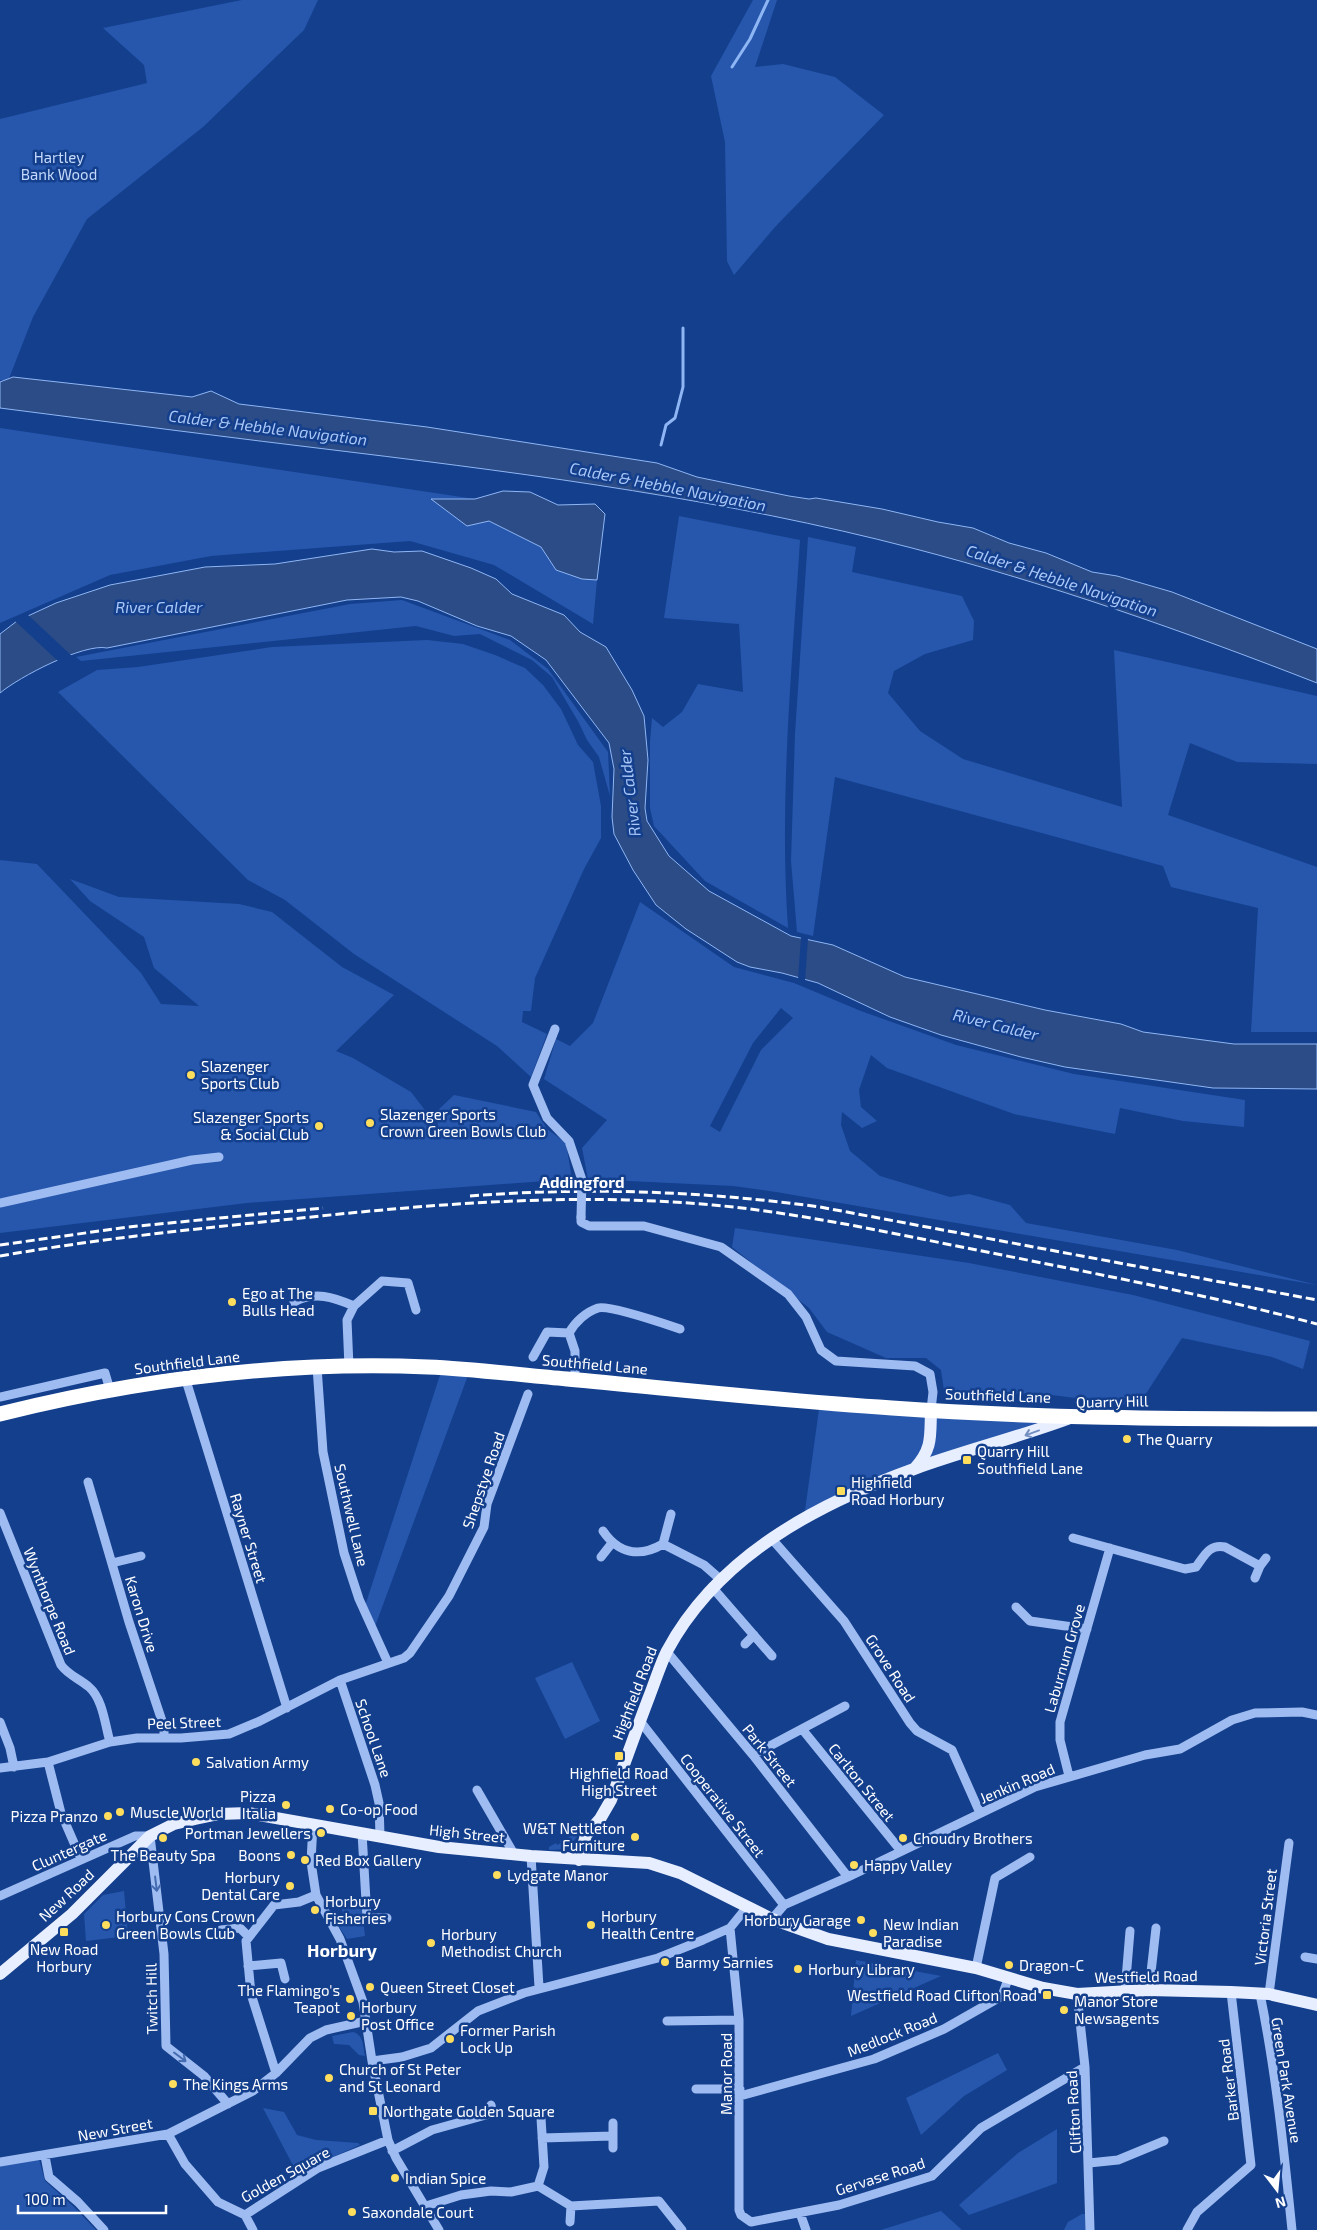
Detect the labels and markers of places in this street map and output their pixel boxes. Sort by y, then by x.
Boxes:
place label: Slazenger Sports Club [201,1057,279,1092]
marker: Slazenger Sports Club [185,1069,197,1081]
place label: Slazenger Sports Crown Green Bowls Club [380,1105,546,1140]
place label: Slazenger Sports & Social Club [193,1108,309,1143]
marker: Slazenger Sports Crown Green Bowls Club [364,1117,376,1129]
marker: Slazenger Sports & Social Club [313,1120,325,1132]
place label: Ego at The Bulls Head [242,1284,315,1319]
marker: Ego at The Bulls Head [226,1296,238,1308]
place label: The Quarry [1137,1430,1213,1449]
marker: The Quarry [1121,1433,1133,1445]
place label: Quarry Hill Southfield Lane [977,1442,1083,1477]
marker: Quarry Hill Southfield Lane [961,1454,973,1466]
place label: Highfield Road Horbury [851,1473,945,1508]
marker: Highfield Road Horbury [835,1485,847,1497]
marker: Highfield Road High Street [613,1750,625,1762]
place label: Salvation Army [206,1753,309,1771]
marker: Salvation Army [190,1756,202,1768]
place label: Highfield Road High Street [570,1764,668,1799]
place label: Pizza Italia [240,1787,276,1822]
marker: Pizza Italia [280,1799,292,1811]
place label: Co-op Food [340,1800,418,1818]
place label: Muscle World [130,1803,224,1821]
marker: Co-op Food [324,1803,336,1815]
marker: Muscle World [114,1806,126,1818]
place label: Pizza Pranzo [11,1807,98,1825]
marker: Pizza Pranzo [102,1810,114,1822]
place label: W&T Nettleton Furniture [523,1819,625,1854]
place label: Portman Jewellers [185,1824,311,1842]
marker: Portman Jewellers [315,1827,327,1839]
place label: Choudry Brothers [913,1829,1033,1847]
marker: W&T Nettleton Furniture [629,1831,641,1843]
marker: The Beauty Spa [157,1832,169,1844]
marker: Choudry Brothers [897,1832,909,1844]
place label: The Beauty Spa [111,1846,216,1864]
place label: Boons [238,1846,281,1864]
marker: Boons [285,1849,297,1861]
place label: Red Box Gallery [315,1851,422,1869]
marker: Red Box Gallery [299,1854,311,1866]
place label: Happy Valley [864,1856,952,1874]
marker: Happy Valley [848,1859,860,1871]
place label: Lydgate Manor [507,1866,608,1884]
place label: Horbury Dental Care [201,1868,280,1903]
marker: Lydgate Manor [491,1869,503,1881]
marker: Horbury Dental Care [284,1880,296,1892]
place label: Horbury Fisheries [325,1892,387,1927]
marker: Horbury Fisheries [309,1904,321,1916]
place label: Horbury Cons Crown Green Bowls Club [116,1907,255,1942]
place label: Horbury Health Centre [601,1907,694,1942]
place label: Horbury Garage [744,1911,851,1929]
marker: Horbury Garage [855,1914,867,1926]
place label: New Indian Paradise [883,1915,959,1950]
marker: Horbury Cons Crown Green Bowls Club [100,1919,112,1931]
marker: Horbury Health Centre [585,1919,597,1931]
place label: Horbury Methodist Church [441,1925,562,1960]
marker: New Road Horbury [58,1926,70,1938]
marker: New Indian Paradise [867,1927,879,1939]
marker: Horbury Methodist Church [425,1937,437,1949]
place label: New Road Horbury [30,1940,98,1975]
place label: Barmy Sarnies [675,1953,773,1971]
marker: Barmy Sarnies [659,1956,671,1968]
place label: Dragon-C [1019,1956,1084,1974]
marker: Dragon-C [1003,1959,1015,1971]
place label: Horbury Library [808,1960,915,1978]
marker: Horbury Library [792,1963,804,1975]
place label: Queen Street Closet [380,1978,515,1997]
place label: The Flamingo's Teapot [238,1981,340,2016]
marker: Queen Street Closet [364,1981,376,1993]
place label: Westfield Road Clifton Road [847,1986,1037,2004]
marker: Westfield Road Clifton Road [1041,1989,1053,2001]
place label: Manor Store Newsagents [1074,1992,1159,2027]
marker: The Flamingo's Teapot [344,1993,356,2005]
place label: Horbury Post Office [361,1998,434,2033]
marker: Manor Store Newsagents [1058,2004,1070,2016]
marker: Horbury Post Office [345,2010,357,2022]
place label: Former Parish Lock Up [460,2021,556,2056]
marker: Former Parish Lock Up [444,2033,456,2045]
place label: Church of St Peter and St Leonard [339,2060,461,2095]
marker: Church of St Peter and St Leonard [323,2072,335,2084]
place label: The Kings Arms [183,2075,288,2093]
marker: The Kings Arms [167,2078,179,2090]
place label: Northgate Golden Square [383,2102,555,2120]
marker: Northgate Golden Square [367,2105,379,2117]
place label: Indian Spice [405,2169,486,2187]
marker: Indian Spice [389,2172,401,2184]
place label: Saxondale Court [362,2203,474,2221]
marker: Saxondale Court [346,2206,358,2218]

